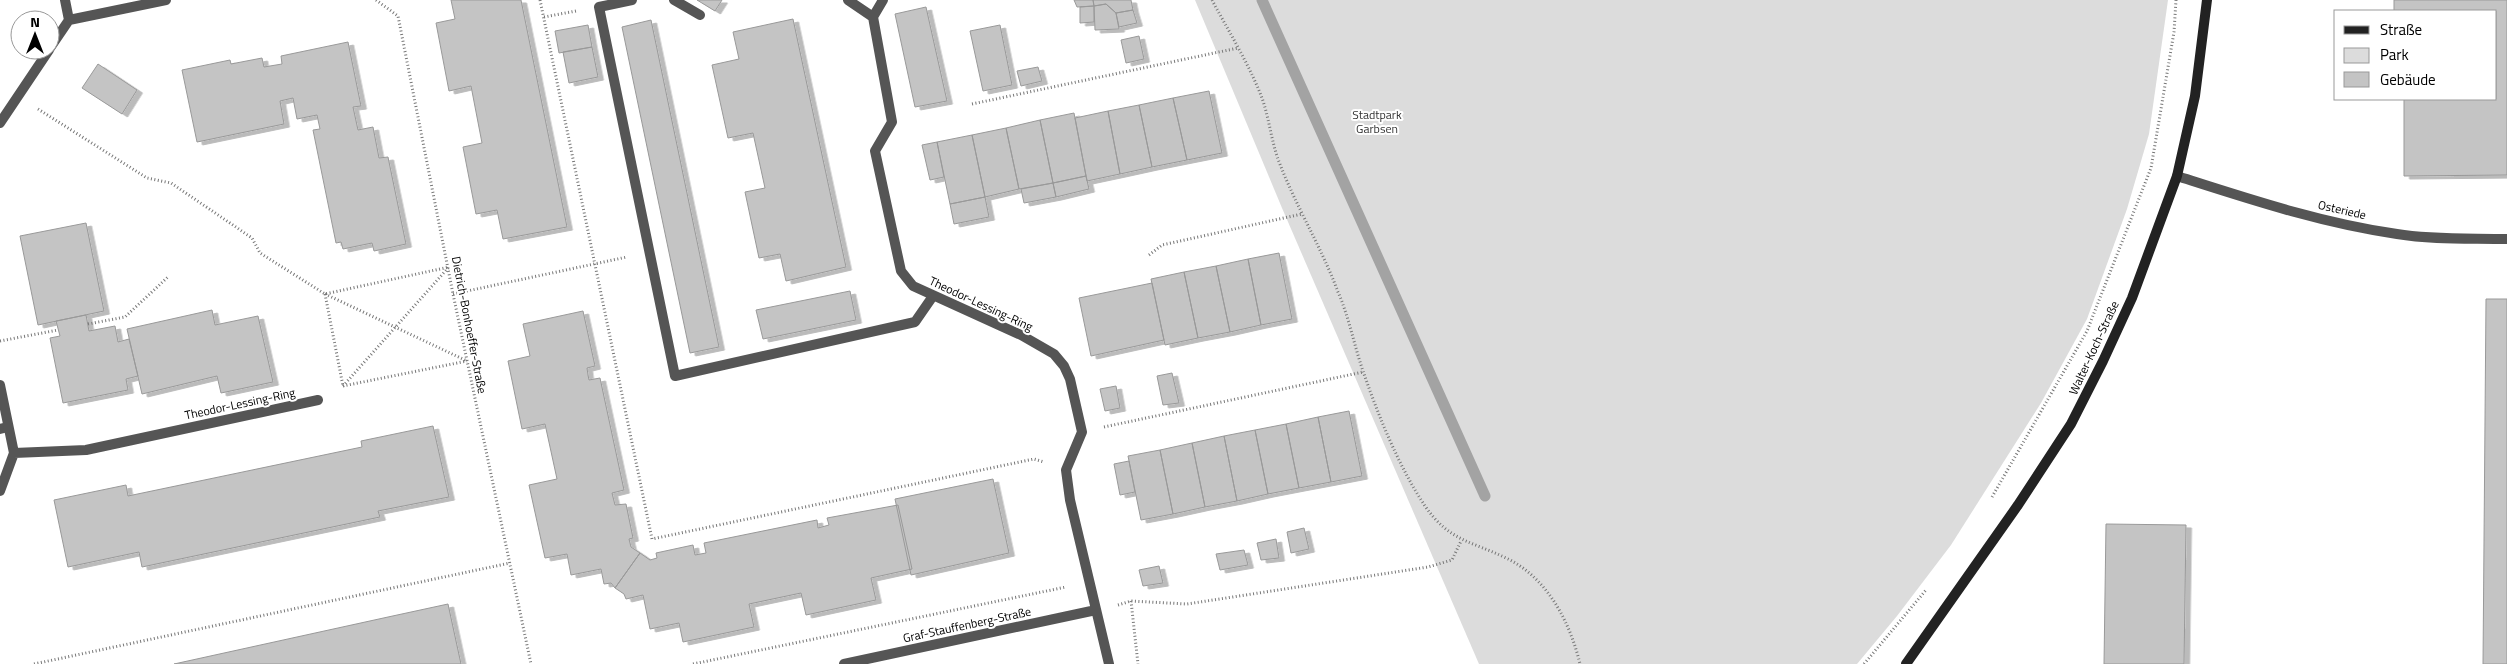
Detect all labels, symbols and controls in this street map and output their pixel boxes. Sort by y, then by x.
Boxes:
north arrow [10,10,60,60]
legend [2334,10,2497,100]
text: N [30,11,40,32]
text: Straße [2380,18,2422,41]
text: Park [2380,43,2409,66]
text: Gebäude [2380,68,2436,91]
park label: Stadtpark Garbsen [1352,105,1402,138]
street label: Osteriede [2316,195,2368,224]
street label: Dietrich-Bonhoeffer-Straße [447,255,492,395]
street label: Theodor-Lessing-Ring [926,271,1036,336]
street label: Walter-Koch-Straße [2063,298,2124,398]
street label: Theodor-Lessing-Ring [183,383,297,425]
street label: Graf-Stauffenberg-Straße [901,602,1033,647]

